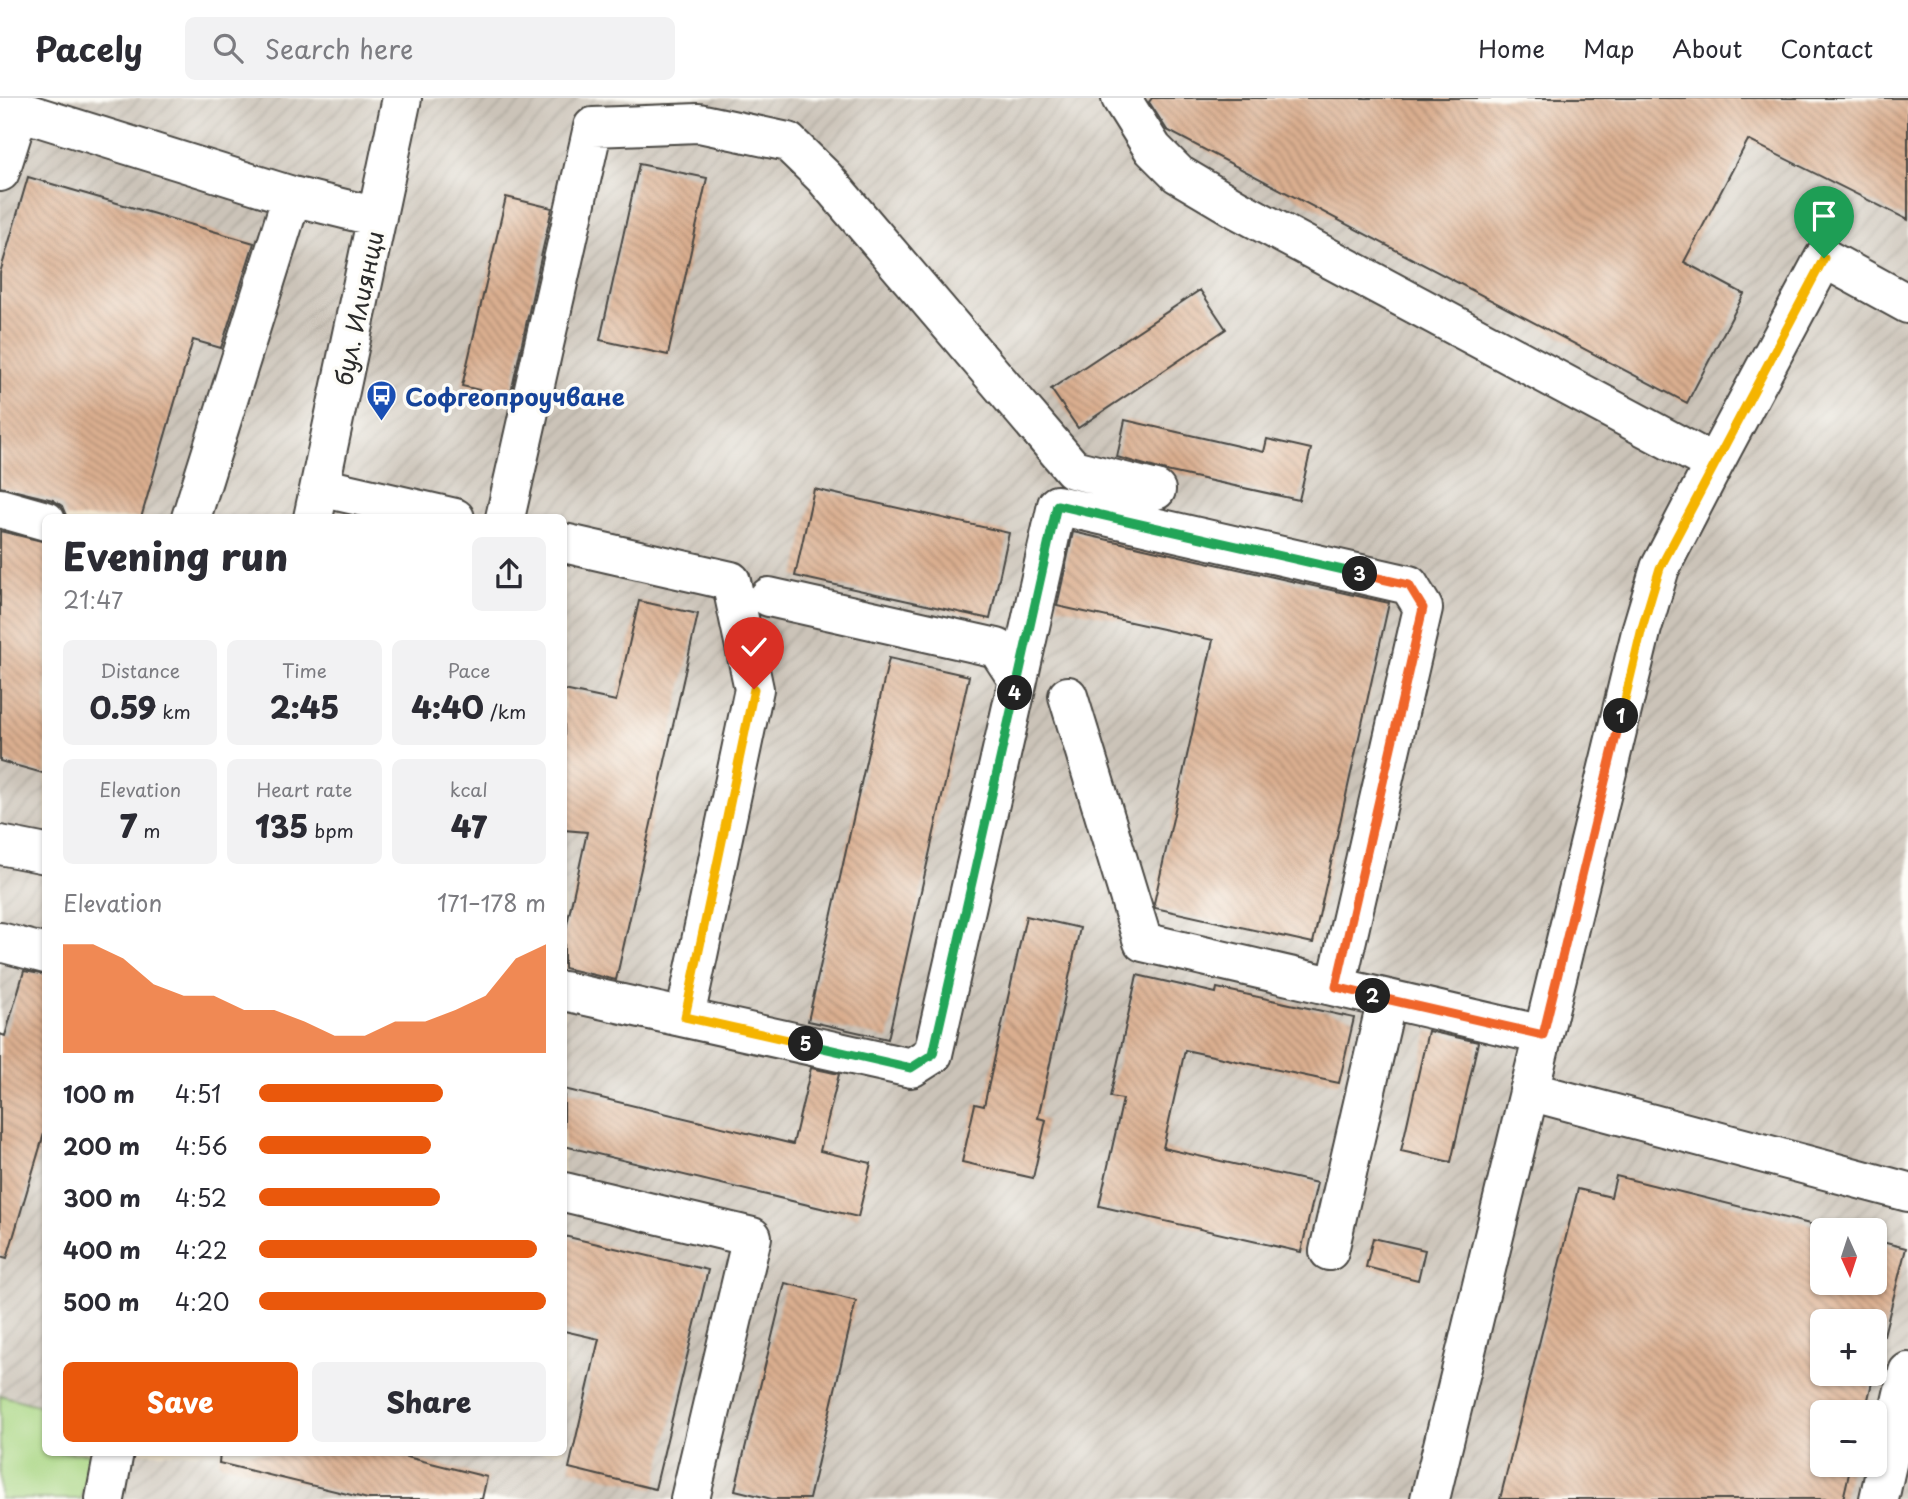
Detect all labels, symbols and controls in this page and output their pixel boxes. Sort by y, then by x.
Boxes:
search box [185,17,675,80]
text: Pacely [35,23,143,73]
icon: search [209,29,247,67]
text: Search here [265,29,413,68]
text: Home [1478,30,1545,66]
text: Map [1583,30,1634,66]
text: About [1672,30,1742,66]
text: Contact [1780,30,1873,66]
pin [1794,186,1854,258]
icon: arrive [1805,197,1843,235]
street label: бул. Илиянци [324,227,392,389]
place label: Софгеопроучване [405,378,625,414]
bus stop icon: Софгеопроучване [365,379,399,423]
text: Evening run [63,527,288,584]
button: share [472,537,546,611]
pin: 3 [1342,556,1378,592]
text: 3 [1353,559,1366,587]
text: 21:47 [63,582,123,617]
pin [724,617,784,689]
icon: check [735,628,773,666]
text: Distance [100,656,180,684]
text: Time [282,656,327,684]
text: Pace [447,656,490,684]
pin: 4 [998,676,1032,710]
text: 4 [1008,678,1021,706]
text: 0.59 [89,684,156,729]
text: 2:45 [270,684,339,729]
text: 4:40 [411,684,484,729]
text: km [156,697,191,725]
text: /km [484,697,526,725]
pin: 1 [1604,698,1638,734]
text: 1 [1616,701,1625,729]
text: Elevation [99,775,181,803]
text: Heart rate [257,775,352,803]
text: kcal [450,775,488,803]
text: 7 [120,803,137,848]
text: 135 [255,803,308,848]
text: 47 [451,803,487,848]
text: m [137,816,161,844]
text: bpm [308,816,354,844]
text: Elevation [63,885,162,920]
text: 171–178 m [437,885,546,920]
pin: 2 [1356,978,1390,1014]
text: 2 [1366,981,1379,1009]
pin: 5 [788,1026,824,1062]
text: 5 [799,1029,812,1057]
text: 100 m [63,1076,135,1111]
text: 4:51 [175,1076,221,1111]
text: 200 m [63,1128,140,1163]
text: 4:56 [175,1128,228,1163]
text: 300 m [63,1180,141,1215]
text: 4:52 [175,1180,227,1215]
north arrow [1810,1218,1886,1295]
map controls [1810,1218,1887,1477]
text: 400 m [63,1232,141,1267]
text: 4:22 [175,1232,228,1267]
text: 500 m [63,1284,140,1319]
text: 4:20 [175,1284,230,1319]
button: + [1810,1309,1887,1386]
button: Save [63,1362,298,1442]
button: Share [312,1362,546,1442]
button: − [1810,1400,1887,1477]

